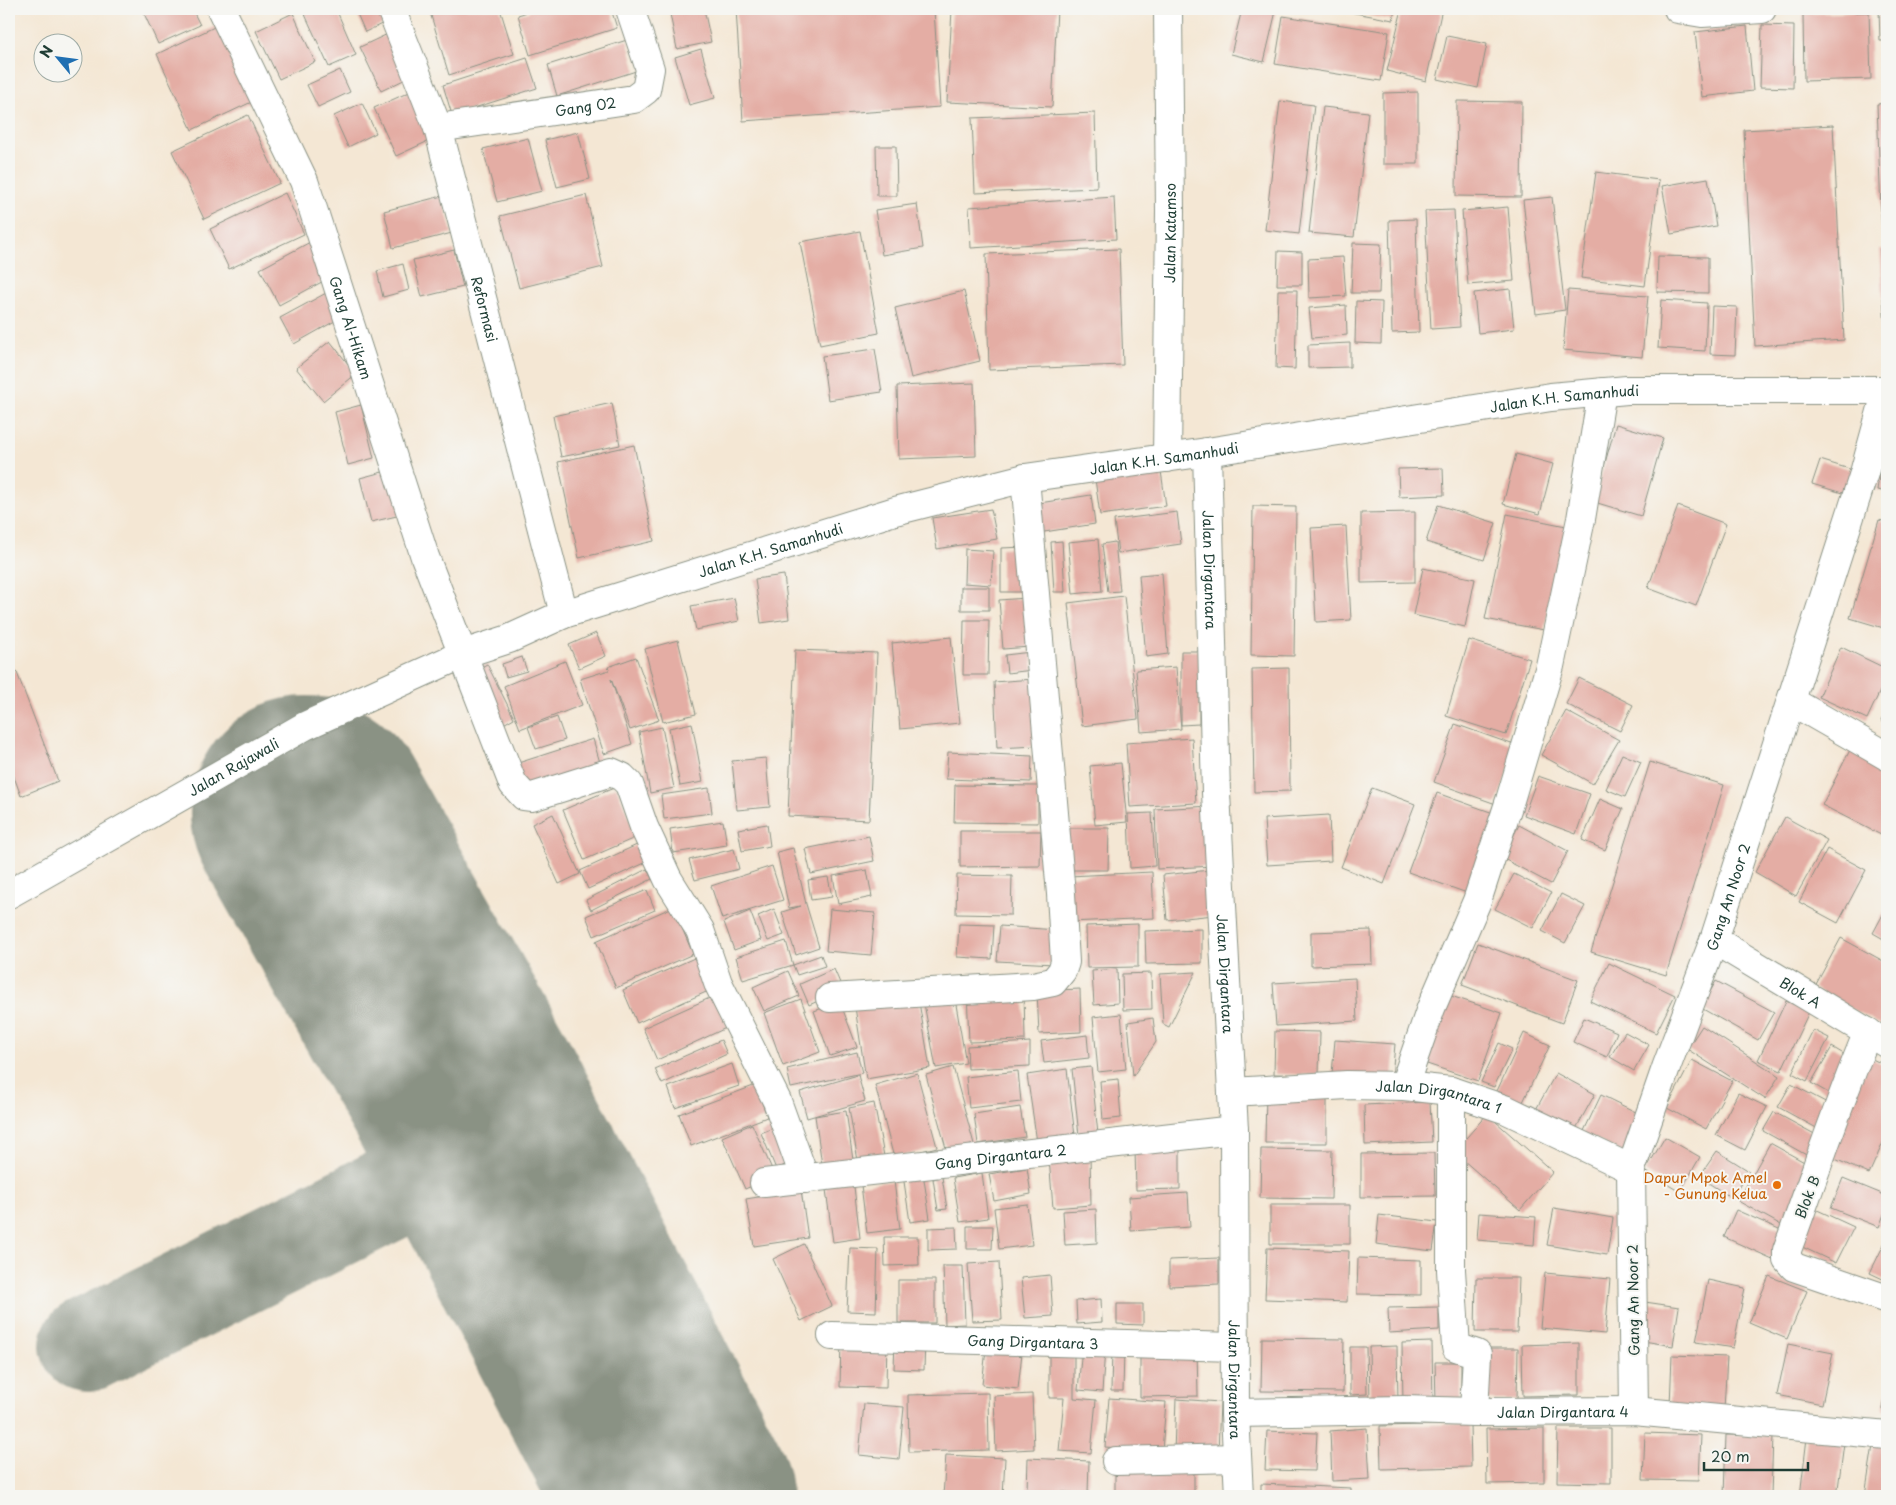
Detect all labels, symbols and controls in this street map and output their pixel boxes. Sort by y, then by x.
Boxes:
north arrow [32,32,82,82]
text: N [34,42,58,61]
street label: Gang 02 [554,91,617,121]
street label: Jalan Katamso [1159,183,1181,283]
street label: Gang Al-Hikam [325,273,378,382]
street label: Reformasi [466,274,504,344]
street label: Jalan K.H. Samanhudi [1488,380,1639,417]
street label: Jalan K.H. Samanhudi [1088,437,1240,479]
street label: Jalan Dirgantara [1198,510,1222,630]
street label: Jalan K.H. Samanhudi [696,517,845,582]
street label: Jalan Rajawali [184,733,283,801]
street label: Gang An Noor 2 [1700,840,1755,953]
street label: Jalan Dirgantara [1212,914,1239,1034]
street label: Blok A [1776,971,1825,1013]
street label: Jalan Dirgantara 1 [1375,1075,1504,1118]
street label: Gang Dirgantara 2 [934,1138,1067,1174]
place label: Dapur Mpok Amel - Gunung Kelua [1643,1167,1767,1204]
street label: Blok B [1789,1172,1825,1222]
marker: Dapur Mpok Amel - Gunung Kelua [1771,1179,1783,1191]
street label: Gang An Noor 2 [1622,1244,1644,1356]
street label: Jalan Dirgantara [1224,1320,1247,1440]
street label: Gang Dirgantara 3 [967,1329,1099,1354]
street label: Jalan Dirgantara 4 [1497,1401,1629,1422]
scale bar [1704,1440,1807,1472]
text: 20 m [1711,1444,1750,1467]

